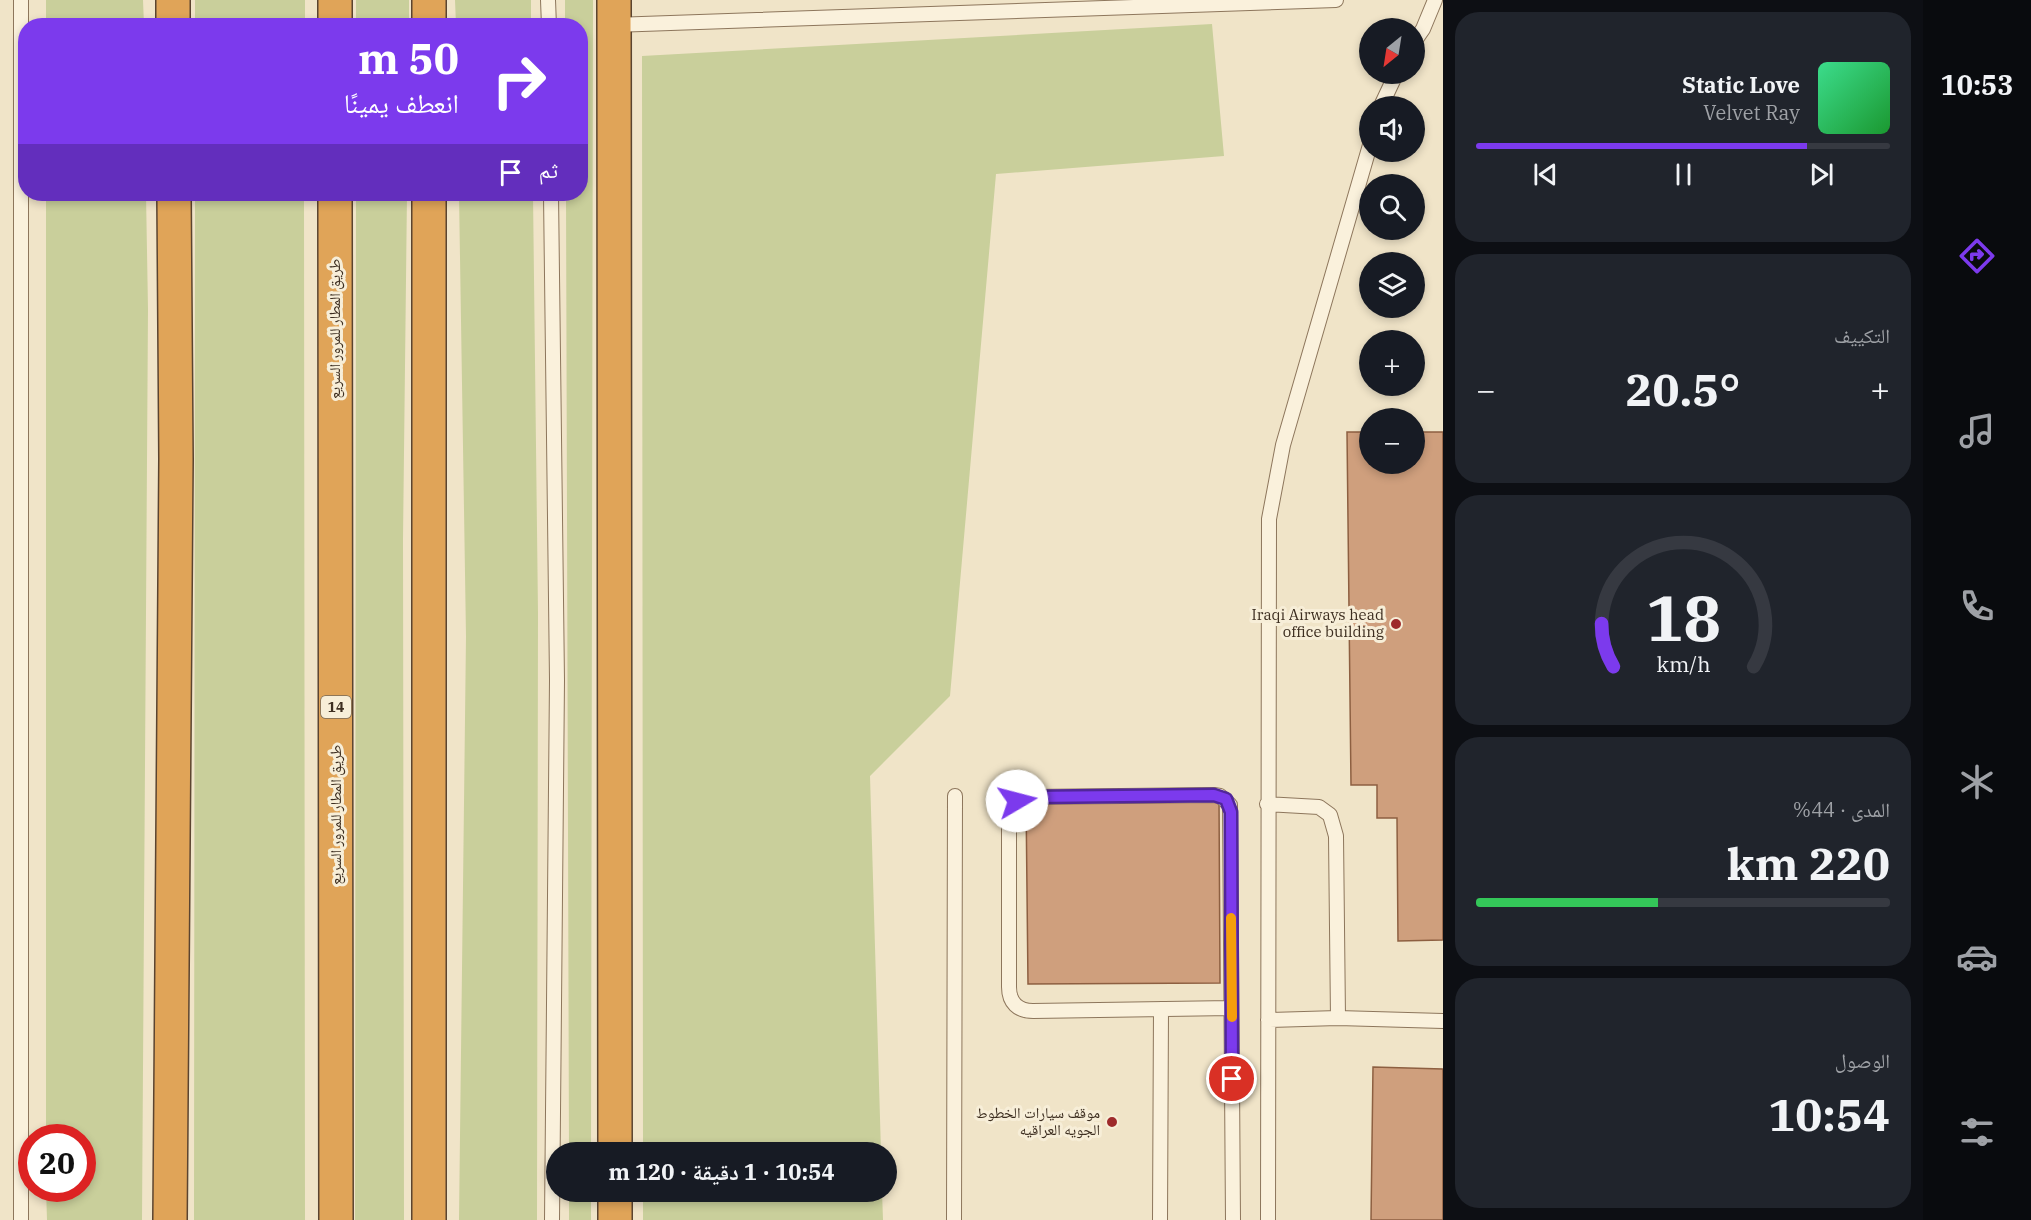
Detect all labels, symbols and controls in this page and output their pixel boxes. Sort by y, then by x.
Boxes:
north arrow [1359,18,1425,84]
map controls [1359,18,1425,474]
text: 50 m [358,31,459,86]
icon: right [480,42,558,120]
text: 10:53 [1941,67,2014,102]
text: Static Love [1682,70,1800,99]
text: انعطف يمينًا [344,85,459,120]
button: sound [1359,96,1425,162]
text: Velvet Ray [1703,99,1800,126]
text: ثم [539,155,558,184]
icon: arrive [494,156,527,189]
icon: previous [1529,158,1562,191]
icon: pause [1667,158,1700,191]
icon: next [1805,158,1838,191]
button: search [1359,174,1425,240]
icon: directions [1956,235,1998,277]
button: layers [1359,252,1425,318]
street label: طريق المطار للمرور السريع [325,259,345,399]
text: التكييف [1834,322,1890,349]
button: + [1359,330,1425,396]
text: 20.5° [1626,360,1740,418]
text: − [1476,368,1496,411]
text: + [1870,368,1890,411]
button: − [1359,408,1425,474]
icon: music [1956,410,1998,452]
text: 18 [1646,577,1720,658]
icon: phone [1956,585,1998,627]
place label: Iraqi Airways head office building [1252,605,1384,641]
marker: Iraqi Airways head office building [1389,617,1403,631]
text: km/h [1656,650,1710,678]
road number: 14 [321,696,351,718]
street label: طريق المطار للمرور السريع [326,745,346,885]
icon: climate [1956,761,1998,803]
position arrow [985,769,1049,833]
text: المدى · 44% [1793,796,1890,823]
text: 220 km [1727,834,1890,892]
icon: car [1956,936,1998,978]
text: الوصول [1835,1047,1890,1074]
pin [1206,1053,1257,1104]
icon: arrive [1215,1062,1248,1095]
text: 10:54 [1768,1085,1890,1143]
place label: موقف سيارات الخطوط الجويه العراقيه [976,1103,1100,1139]
icon: filters [1956,1111,1998,1153]
marker: موقف سيارات الخطوط الجويه العراقيه [1105,1115,1119,1129]
speed limit sign: 20 [18,1124,96,1202]
text: 10:54 · 1 دقيقة · 120 m [608,1157,835,1186]

